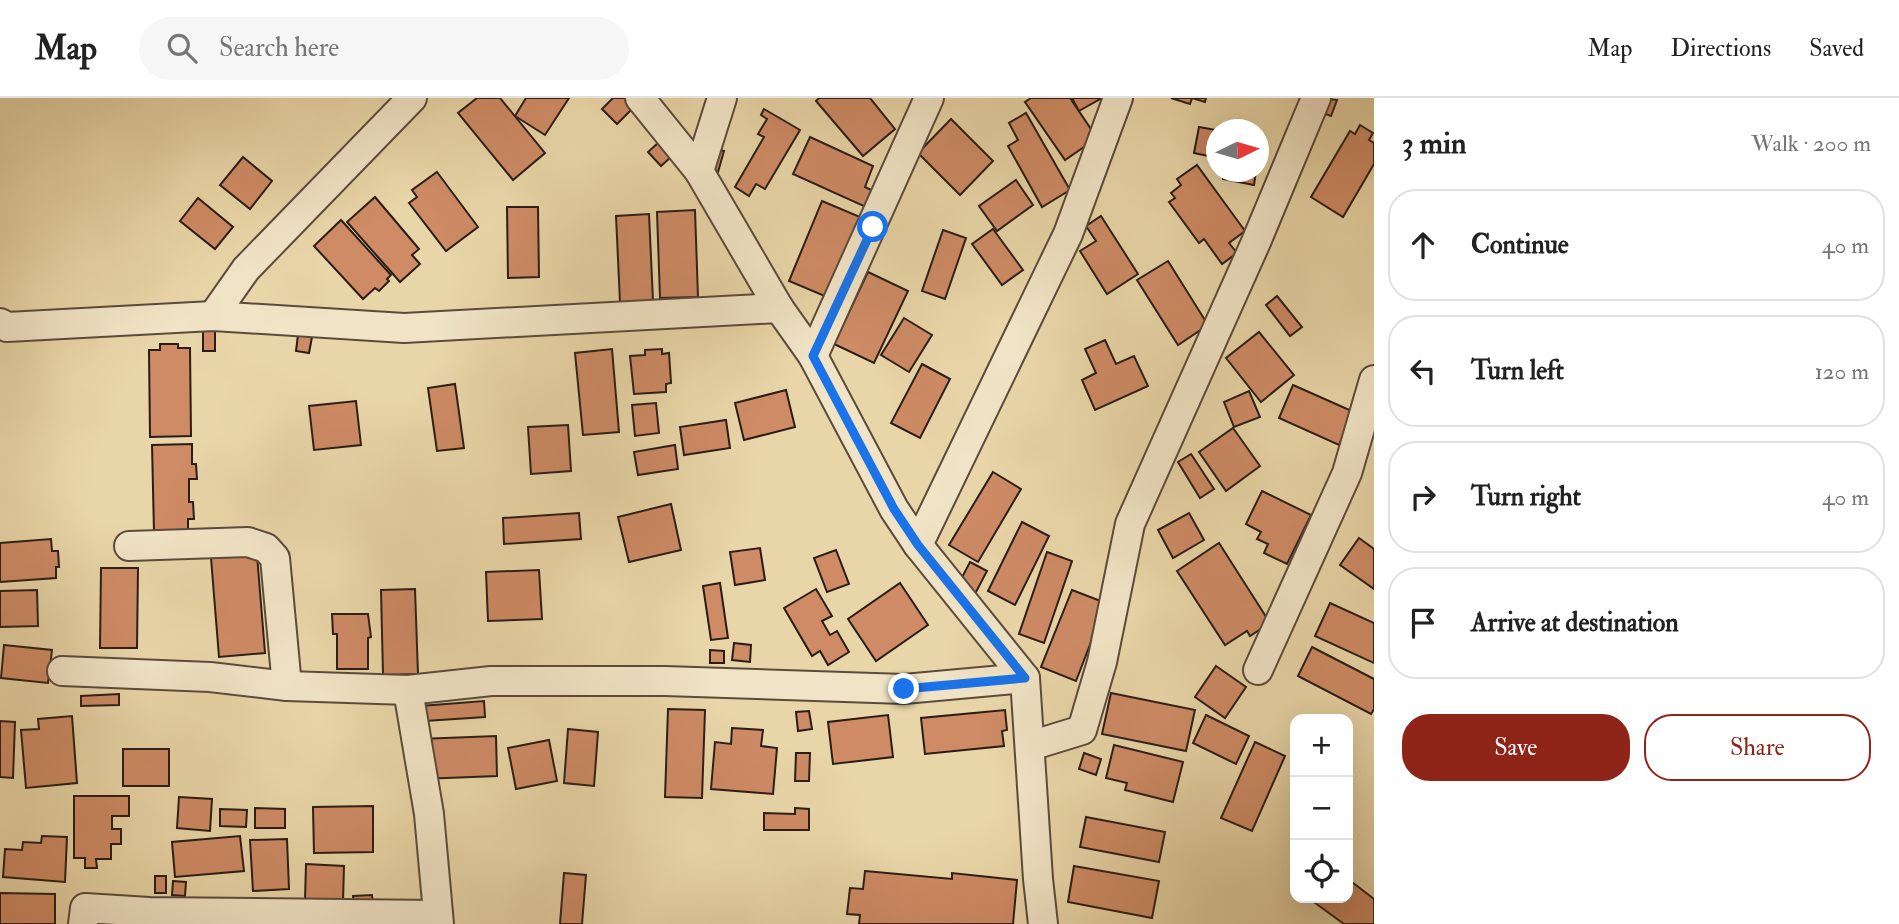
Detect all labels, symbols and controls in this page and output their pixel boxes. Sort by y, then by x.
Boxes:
search box [139,17,629,80]
text: Map [35,28,97,69]
icon: search [163,29,201,67]
text: Search here [219,32,339,64]
text: Map [1587,33,1632,64]
text: Directions [1670,33,1771,64]
text: Saved [1809,33,1864,64]
north arrow [1206,119,1269,182]
text: 3 min [1402,125,1467,162]
text: Walk · 200 m [1751,129,1871,158]
route start [857,211,888,242]
icon: ahead [1404,226,1442,264]
text: Continue [1471,229,1569,261]
text: 40 m [1822,231,1869,260]
icon: left [1404,352,1442,390]
text: Turn left [1471,355,1564,387]
text: 120 m [1815,357,1869,386]
icon: right [1404,478,1442,516]
text: Turn right [1471,481,1581,513]
text: 40 m [1822,483,1869,512]
icon: arrive [1404,604,1442,642]
text: Arrive at destination [1471,607,1679,639]
route end [888,673,919,704]
map controls [1290,714,1353,903]
button: + [1290,714,1353,777]
button: Save [1402,714,1630,781]
button: Share [1644,714,1871,781]
button: − [1290,777,1353,840]
button: locate [1290,840,1353,903]

